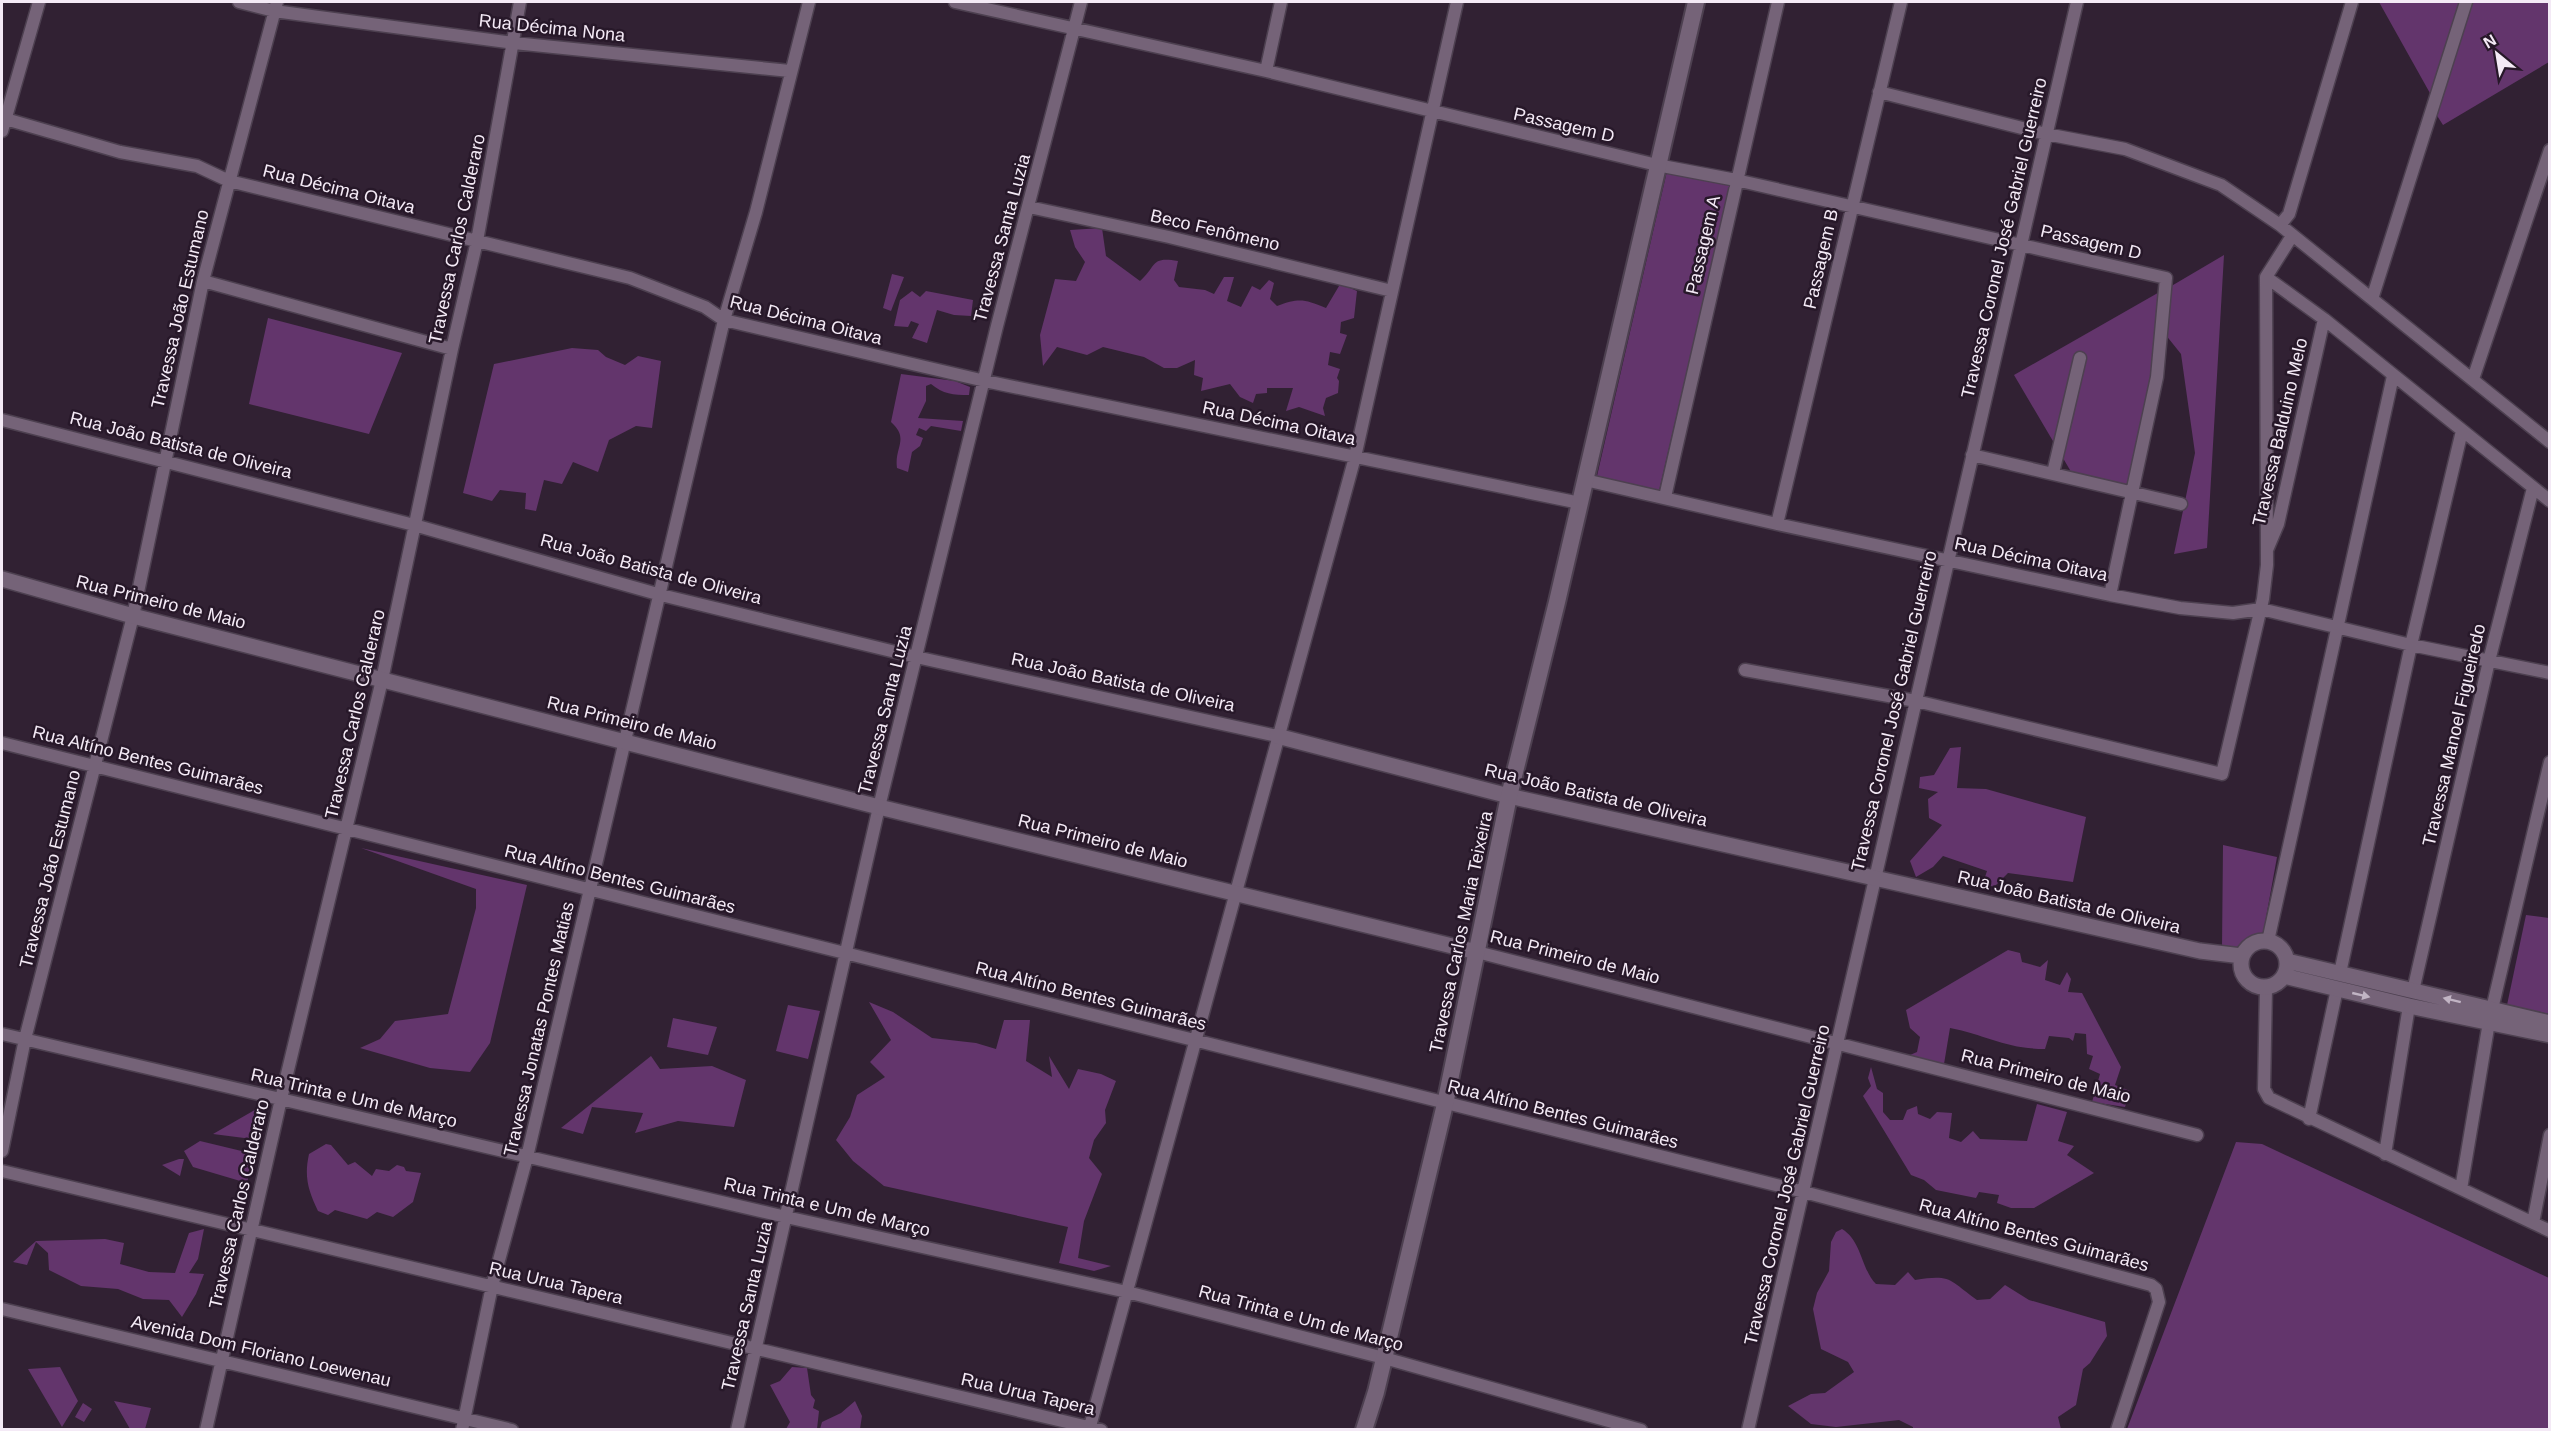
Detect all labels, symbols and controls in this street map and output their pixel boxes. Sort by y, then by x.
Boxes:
street label: Rua Décima Nona [478,10,627,46]
north arrow [2467,24,2527,84]
text: N [2480,31,2499,52]
street label: Travessa Coronel José Gabriel Guerreiro [1957,76,2051,400]
street label: Passagem D [1512,104,1616,146]
street label: Travessa Carlos Calderaro [425,132,489,346]
street label: Travessa Santa Luzia [970,151,1034,324]
street label: Rua Décima Oitava [261,160,418,218]
street label: Passagem A [1682,194,1724,296]
street label: Beco Fenômeno [1148,205,1282,255]
street label: Passagem B [1800,207,1842,311]
street label: Travessa João Estumano [147,208,213,410]
street label: Passagem D [2039,221,2143,263]
street label: Rua Décima Oitava [728,291,885,349]
street label: Travessa Balduino Melo [2249,336,2311,528]
street label: Rua Décima Oitava [1201,397,1358,449]
street label: Rua João Batista de Oliveira [68,408,295,483]
street label: Rua João Batista de Oliveira [538,530,765,608]
street label: Rua Décima Oitava [1953,533,2110,585]
street label: Travessa Coronel José Gabriel Guerreiro [1847,549,1941,873]
street label: Rua Primeiro de Maio [74,571,248,633]
street label: Travessa Carlos Calderaro [321,607,389,821]
street label: Travessa Santa Luzia [854,622,916,797]
street label: Travessa Manoel Figueiredo [2419,622,2489,848]
street label: Rua João Batista de Oliveira [1009,649,1238,716]
street label: Rua Primeiro de Maio [545,692,719,754]
street label: Rua Altíno Bentes Guimarães [31,722,265,798]
street label: Rua João Batista de Oliveira [1483,760,1710,831]
street label: Travessa João Estumano [16,768,84,970]
street label: Travessa Carlos Maria Teixeira [1426,808,1497,1055]
street label: Rua Primeiro de Maio [1016,810,1190,872]
street label: Rua Altíno Bentes Guimarães [503,841,737,917]
street label: Rua João Batista de Oliveira [1956,867,2183,938]
street label: Travessa Jonatas Pontes Matias [500,900,578,1158]
street label: Rua Primeiro de Maio [1488,926,1662,988]
street label: Rua Altíno Bentes Guimarães [974,958,1208,1034]
one-way arrow [2352,990,2371,1000]
one-way arrow [2442,995,2461,1005]
street label: Travessa Coronel José Gabriel Guerreiro [1740,1023,1834,1347]
street label: Rua Primeiro de Maio [1959,1045,2133,1107]
street label: Rua Trinta e Um de Março [249,1065,459,1131]
street label: Rua Altíno Bentes Guimarães [1446,1076,1680,1152]
street label: Travessa Carlos Calderaro [205,1097,273,1311]
street label: Rua Trinta e Um de Março [722,1174,932,1240]
street label: Rua Altíno Bentes Guimarães [1917,1195,2151,1275]
street label: Travessa Santa Luzia [718,1218,776,1393]
street label: Rua Urua Tapera [487,1258,626,1308]
street label: Rua Trinta e Um de Março [1196,1281,1406,1355]
street label: Avenida Dom Floriano Loewenau [129,1311,393,1391]
street label: Rua Urua Tapera [959,1369,1098,1419]

